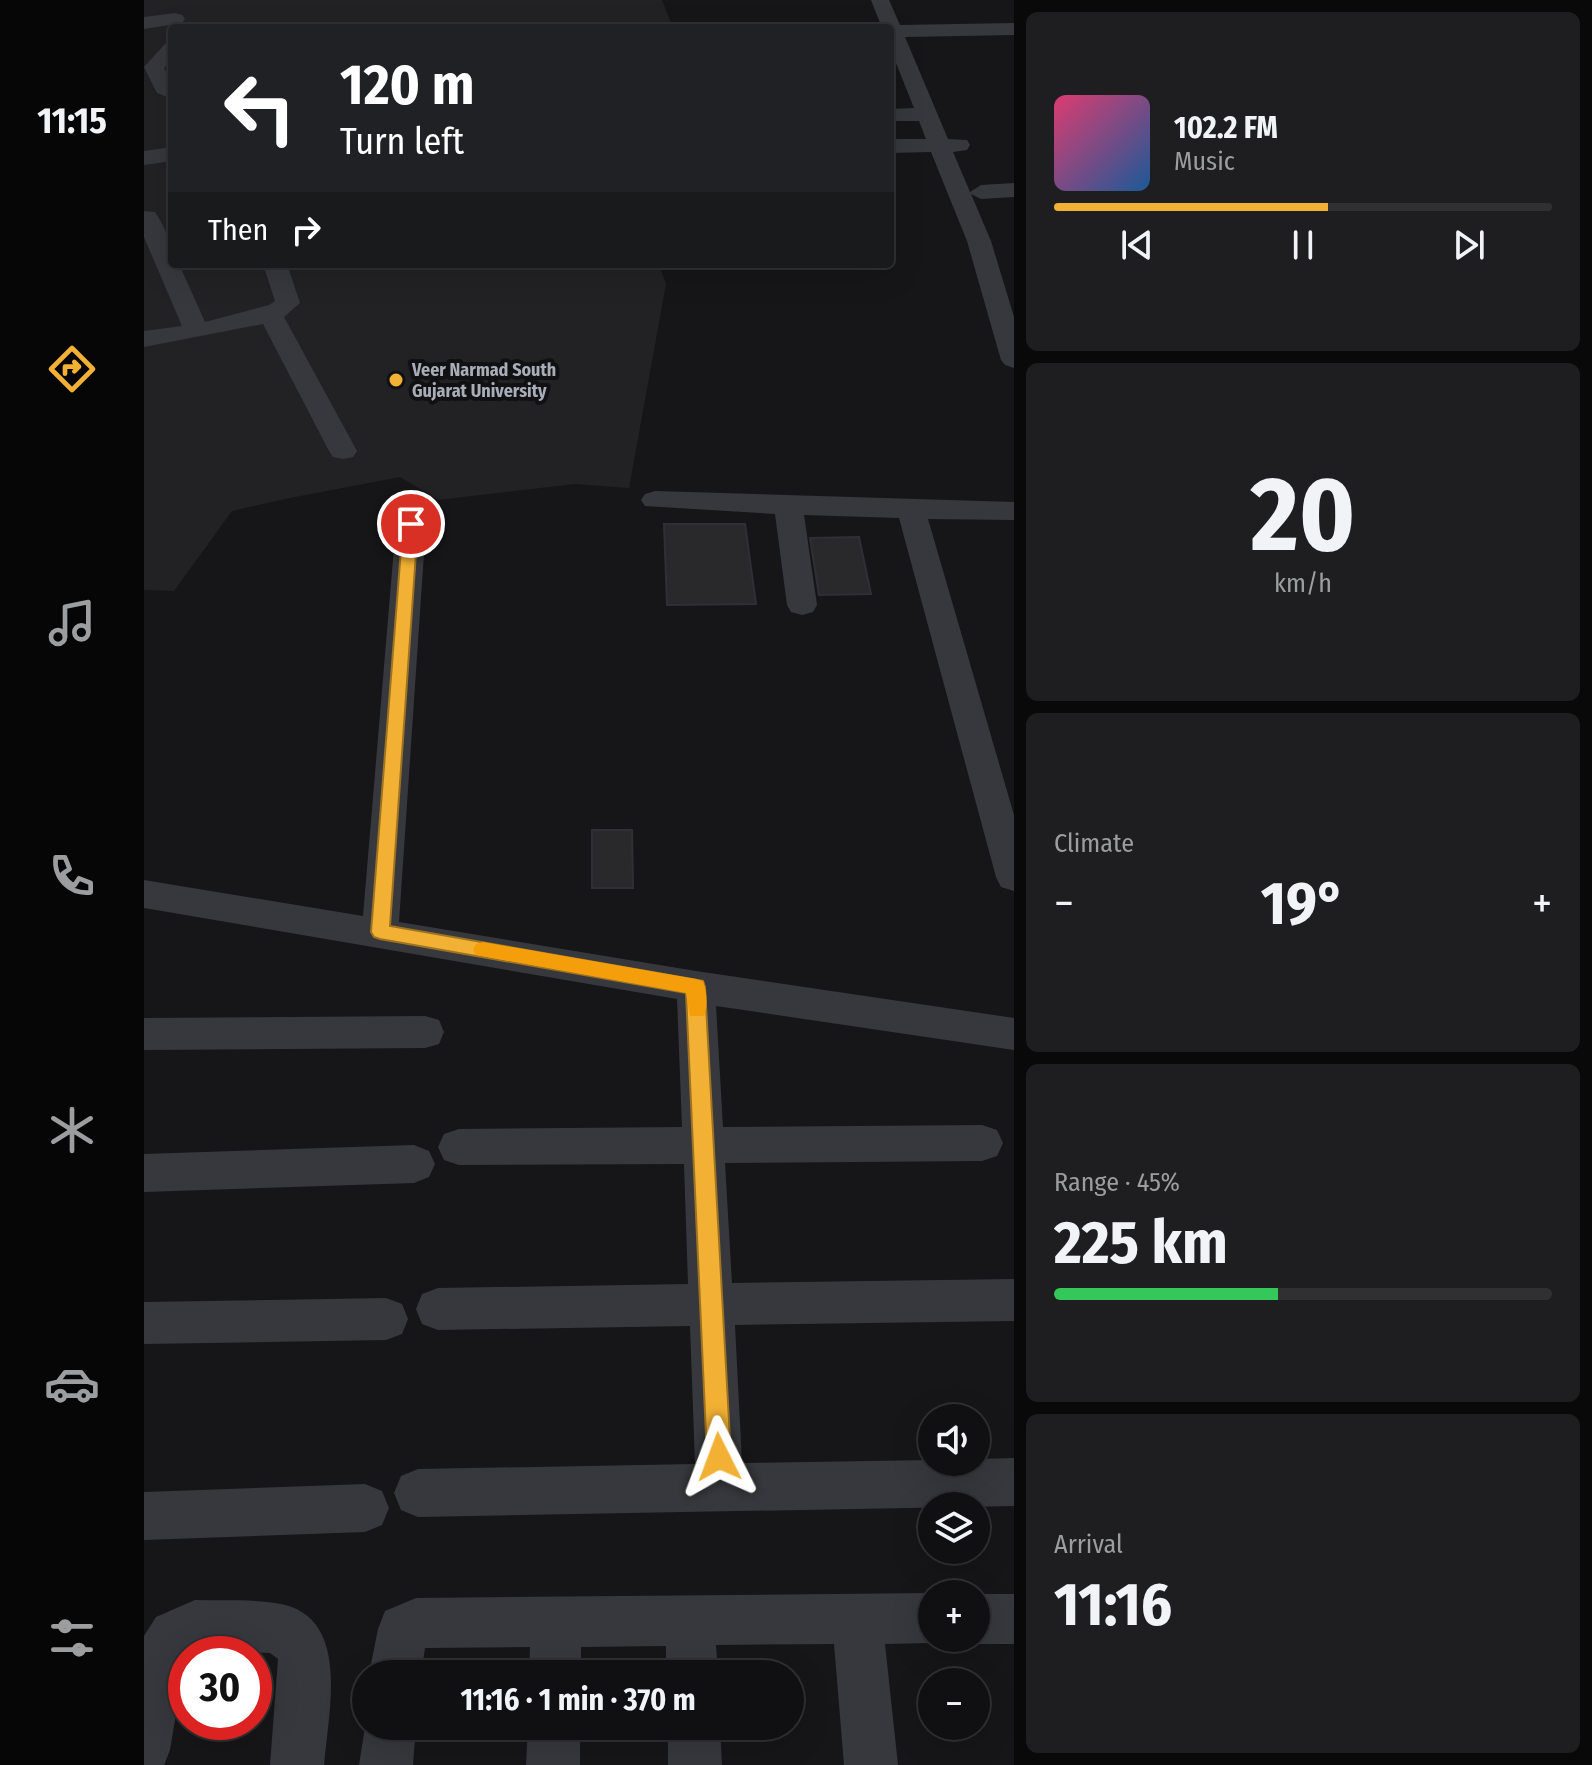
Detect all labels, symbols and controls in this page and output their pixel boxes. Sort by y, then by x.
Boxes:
text: 120 m [340,52,475,119]
icon: left [208,56,312,160]
text: 11:15 [37,99,107,143]
text: 102.2 FM [1174,110,1278,146]
text: Turn left [340,120,464,164]
text: Music [1174,146,1235,177]
icon: right [284,208,328,252]
text: Then [208,212,268,248]
icon: previous [1115,223,1159,267]
icon: pause [1281,223,1325,267]
icon: next [1447,223,1491,267]
icon: directions [44,341,100,397]
place label: Veer Narmad South Gujarat University [411,359,556,402]
marker: Veer Narmad South Gujarat University [387,371,405,389]
text: 20 [1251,453,1355,578]
pin [377,490,445,558]
icon: arrive [389,502,433,546]
text: km/h [1274,568,1332,599]
icon: music [44,595,100,651]
text: Climate [1054,828,1134,859]
icon: phone [44,848,100,904]
text: 19° [1261,868,1345,940]
text: − [1054,877,1074,930]
text: + [1532,877,1552,930]
icon: climate [44,1102,100,1158]
text: Range · 45% [1054,1167,1180,1198]
text: 225 km [1054,1207,1228,1279]
icon: car [44,1356,100,1412]
map controls [918,1404,990,1740]
button: sound [918,1404,990,1476]
position arrow [677,1415,761,1499]
button: layers [918,1492,990,1564]
text: Arrival [1054,1529,1123,1560]
text: 11:16 [1054,1569,1172,1641]
button: + [918,1580,990,1652]
icon: filters [44,1610,100,1666]
speed limit sign: 30 [168,1636,272,1740]
button: − [918,1668,990,1740]
text: 11:16 · 1 min · 370 m [460,1682,696,1718]

